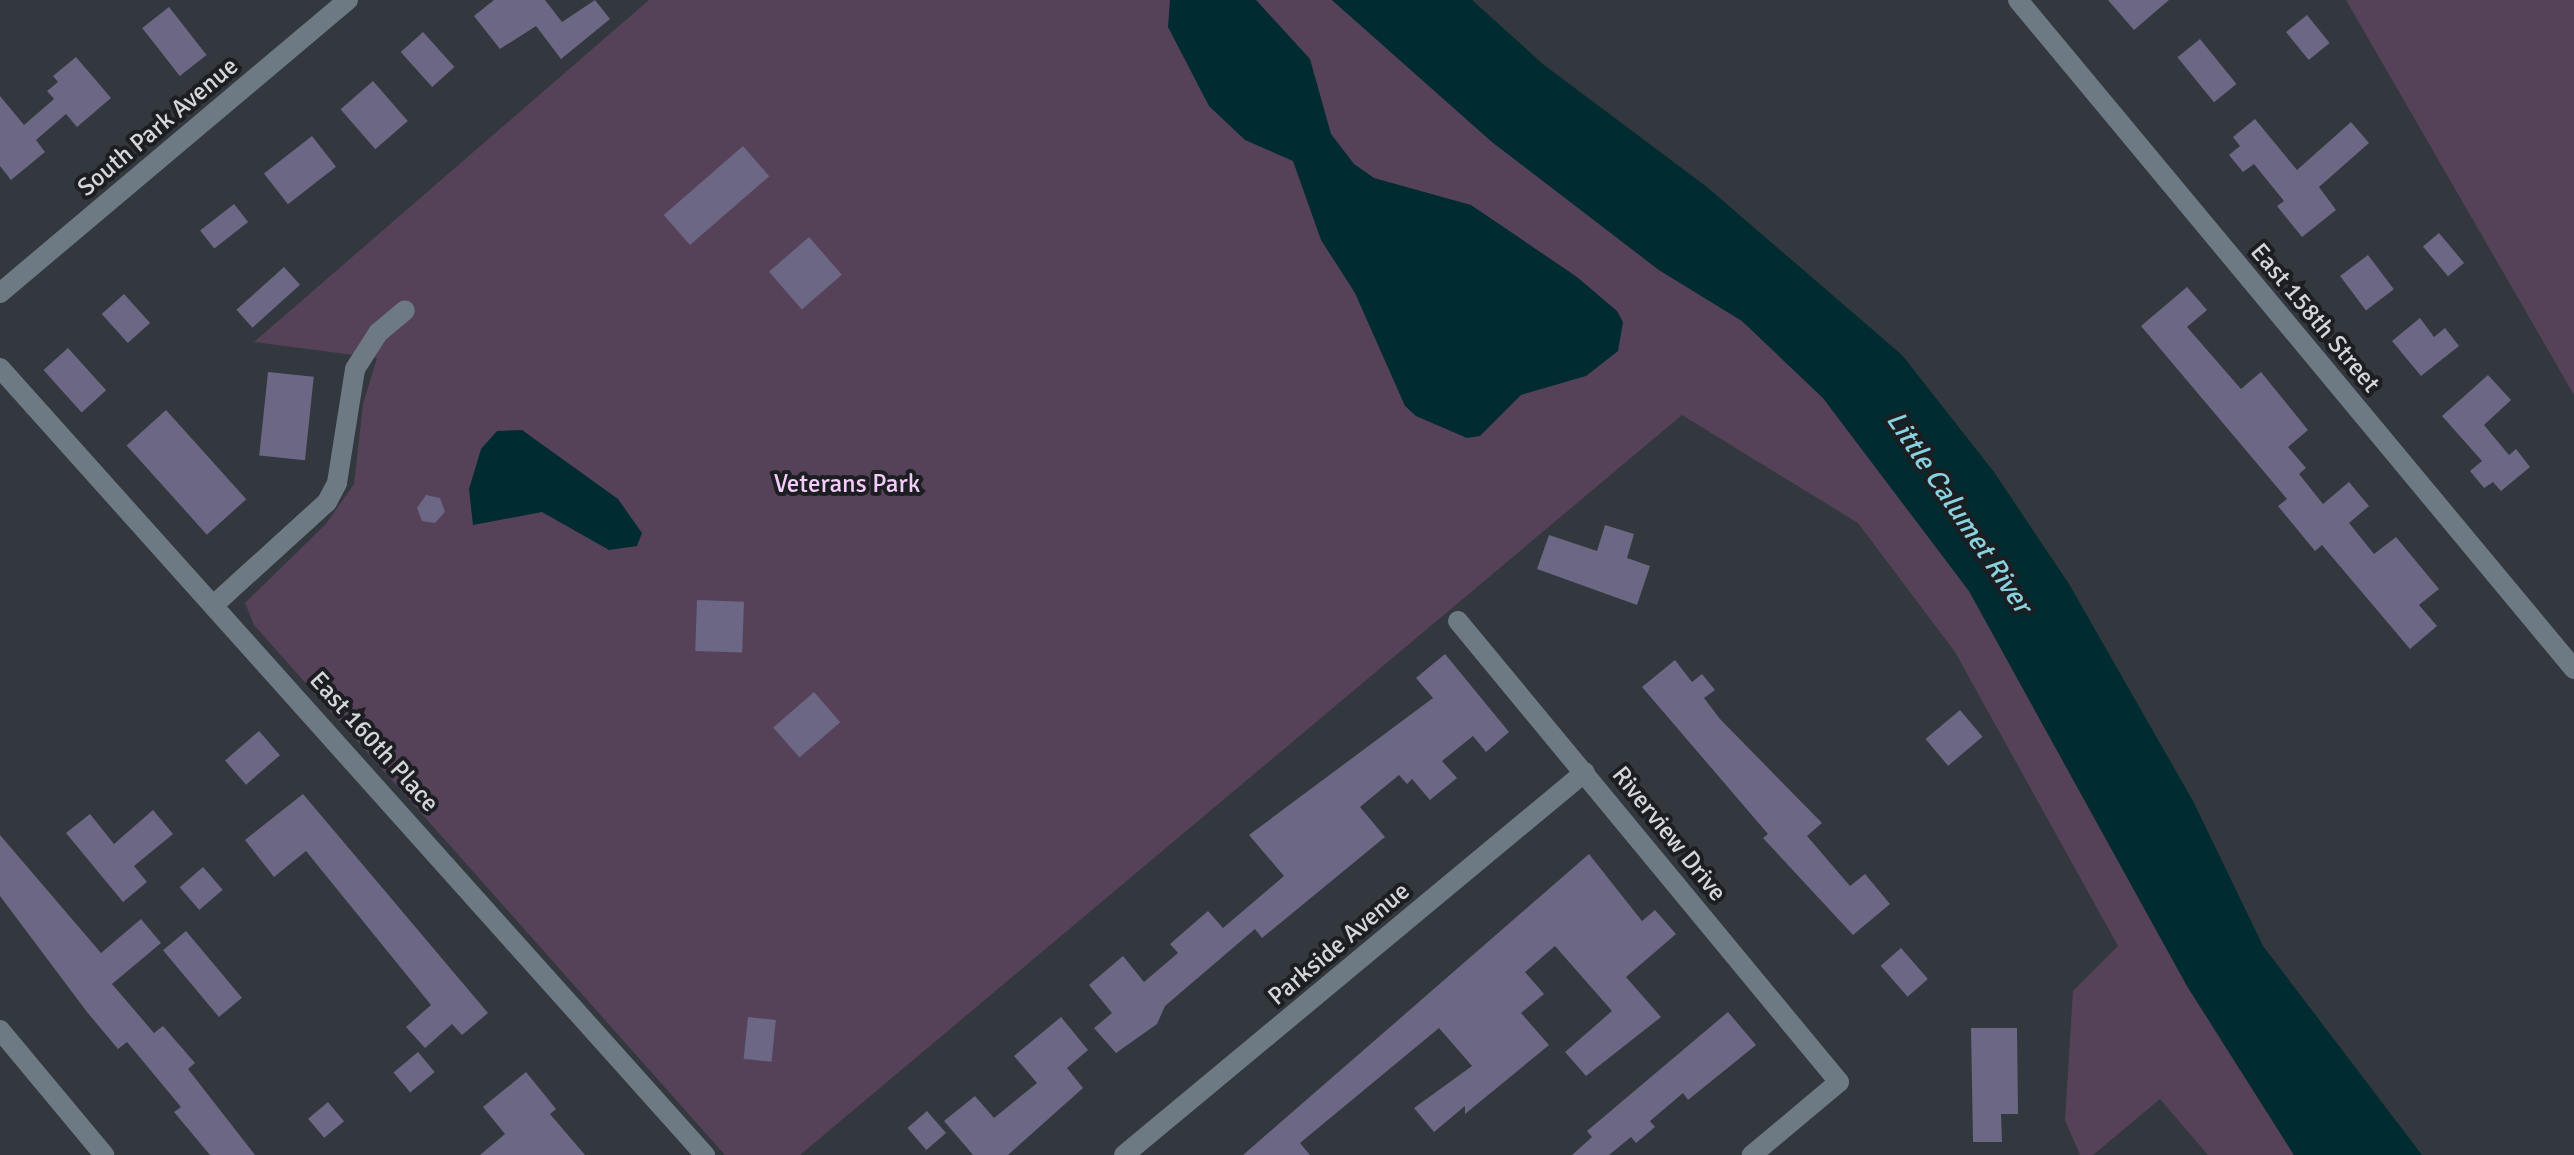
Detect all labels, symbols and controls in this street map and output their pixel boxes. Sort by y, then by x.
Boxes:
street label: South Park Avenue [72,51,244,203]
street label: East 158th Street [2244,237,2386,399]
water label: Little Calumet River [1879,405,2039,619]
park label: Veterans Park [774,469,920,499]
street label: East 160th Place [303,666,445,818]
street label: Riverview Drive [1606,761,1732,907]
street label: Parkside Avenue [1262,876,1416,1012]

